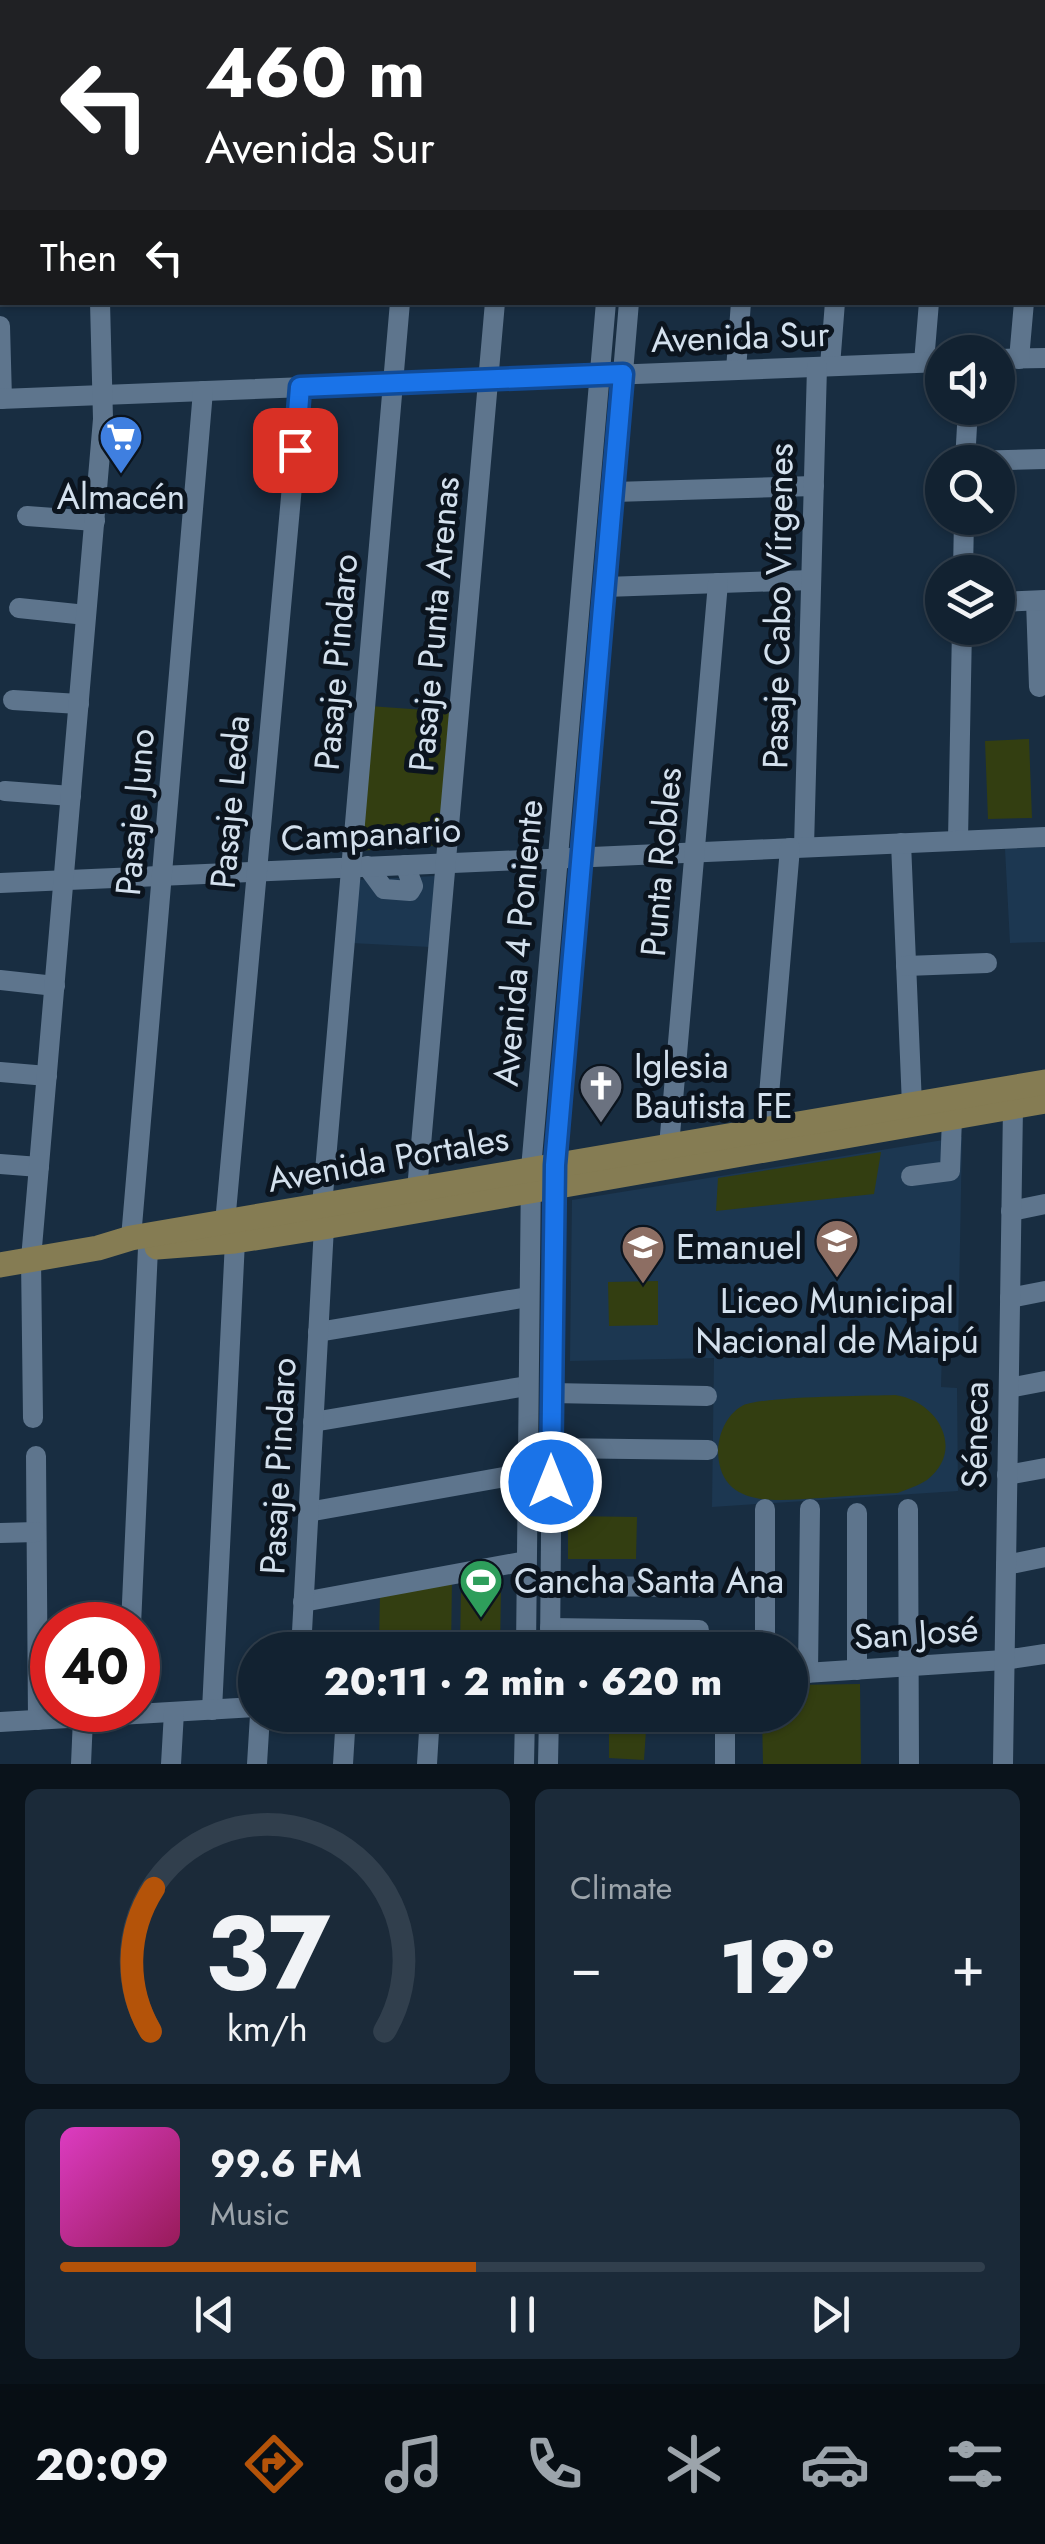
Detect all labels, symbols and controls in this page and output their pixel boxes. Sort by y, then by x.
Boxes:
text: 460 m [205,22,425,123]
icon: left [40,40,170,170]
text: Avenida Sur [205,115,435,180]
text: Then [40,230,117,285]
icon: left [137,230,192,285]
street label: Avenida Sur [650,309,830,365]
map controls [925,335,1015,645]
button: sound [925,335,1015,425]
pin [253,408,338,493]
supermarket icon: Almacén [98,414,144,475]
icon: arrive [268,423,323,478]
street label: Pasaje Cabo Vírgenes [750,443,806,769]
button: search [925,445,1015,535]
place label: Almacén [57,472,185,522]
street label: Pasaje Punta Arenas [396,474,472,774]
street label: Pasaje Pindaro [302,552,370,772]
button: layers [925,555,1015,645]
street label: Pasaje Leda [198,713,262,891]
street label: Pasaje Juno [103,726,167,898]
street label: Punta Robles [628,765,694,959]
street label: Avenida 4 Poniente [481,798,555,1088]
street label: Campanario [280,804,462,864]
place label: Iglesia Bautista FE [634,1041,793,1131]
church icon: Iglesia Bautista FE [578,1063,624,1124]
street label: Avenida Portales [264,1113,512,1205]
school or university icon: Liceo Municipal Nacional de Maipú [814,1218,860,1279]
place label: Emanuel [676,1222,802,1272]
school or university icon: Emanuel [620,1224,666,1285]
place label: Liceo Municipal Nacional de Maipú [695,1276,979,1366]
street label: Pasaje Pindaro [247,1356,309,1576]
street label: Séneca [949,1381,1001,1489]
position arrow [499,1430,603,1534]
place label: Cancha Santa Ana [514,1556,784,1606]
sports icon: Cancha Santa Ana [458,1558,504,1619]
speed limit sign: 40 [30,1602,160,1732]
street label: San José [852,1604,980,1662]
text: 20:11 · 2 min · 620 m [324,1654,722,1709]
text: Climate [570,1865,672,1911]
text: 37 [205,1878,331,2028]
text: 19° [720,1913,834,2021]
text: − [570,1927,602,2007]
text: + [951,1927,985,2007]
text: km/h [227,2003,308,2054]
text: 99.6 FM [210,2136,362,2191]
text: Music [210,2191,289,2237]
icon: previous [187,2287,242,2342]
icon: pause [495,2287,550,2342]
icon: next [803,2287,858,2342]
icon: directions [239,2429,309,2499]
icon: music [379,2429,449,2499]
icon: phone [519,2429,589,2499]
icon: climate [659,2429,729,2499]
icon: car [800,2429,870,2499]
icon: filters [940,2429,1010,2499]
text: 20:09 [35,2432,169,2497]

